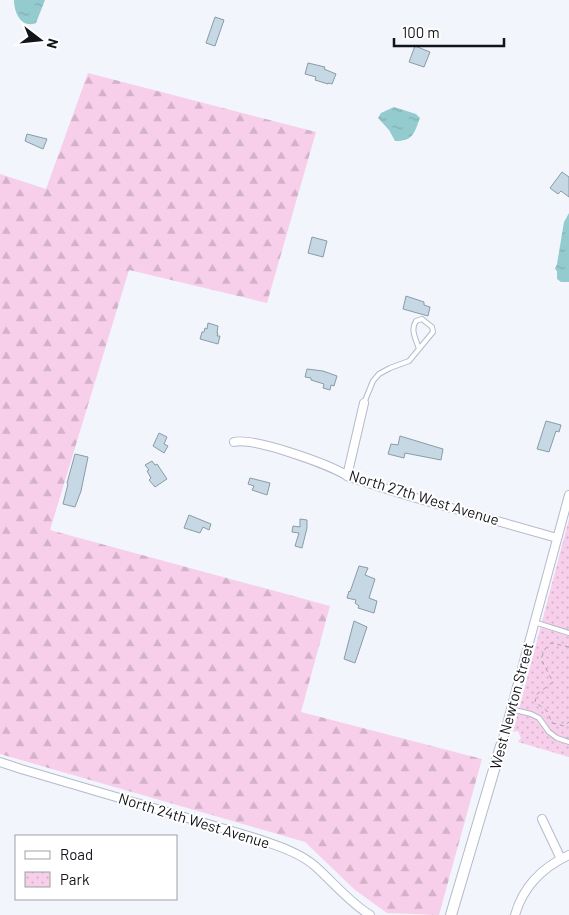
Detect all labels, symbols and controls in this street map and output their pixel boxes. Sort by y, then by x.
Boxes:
north arrow [15,15,65,65]
scale bar [394,15,504,47]
text: 100 m [402,23,440,41]
text: N [44,37,62,51]
street label: North 27th West Avenue [347,466,501,528]
street label: West Newton Street [485,641,537,771]
street label: North 24th West Avenue [117,788,272,852]
legend [15,835,178,900]
text: Road [60,845,93,863]
text: Park [60,870,90,888]

